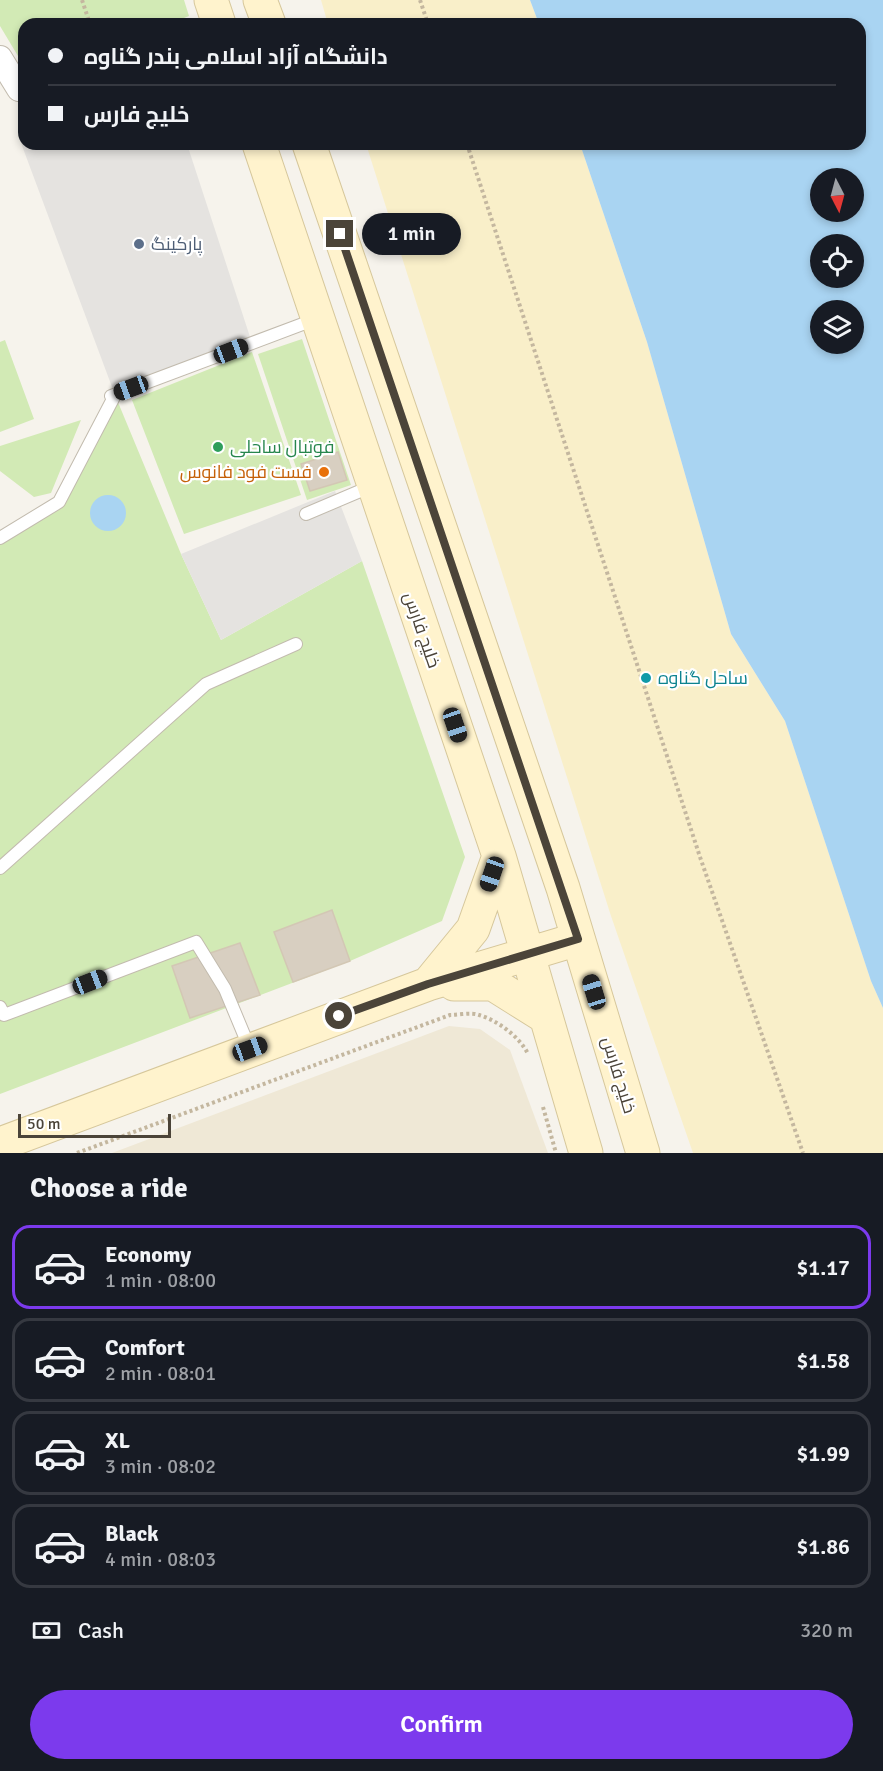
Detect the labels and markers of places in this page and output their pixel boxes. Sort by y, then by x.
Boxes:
place label: پارکینگ [151,233,203,256]
marker: پارکینگ [132,237,146,251]
place label: فوتبال ساحلی [230,436,334,458]
marker: فوتبال ساحلی [211,440,225,454]
place label: فست فود فانوس [180,461,312,483]
marker: فست فود فانوس [317,465,331,479]
place label: ساحل گناوه [658,667,748,689]
marker: ساحل گناوه [639,671,653,685]

